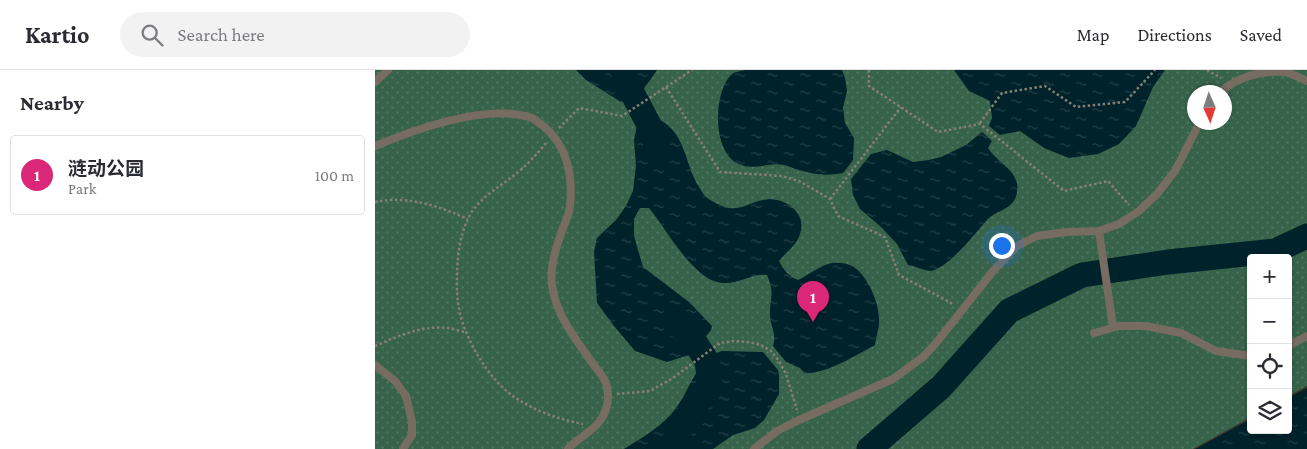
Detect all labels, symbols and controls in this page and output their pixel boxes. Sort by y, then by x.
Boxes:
search box [120,12,470,57]
text: Kartio [25,21,90,48]
icon: search [138,21,166,49]
text: Search here [178,24,265,45]
text: Map [1077,25,1109,45]
text: Directions [1137,25,1212,45]
text: Saved [1240,25,1282,45]
north arrow [1187,85,1232,130]
text: Nearby [20,91,84,115]
text: 涟动公园 [68,158,144,179]
text: 1 [34,167,40,184]
text: 100 m [315,167,354,184]
text: Park [68,180,96,197]
your location [989,233,1015,259]
map controls [1247,254,1292,434]
button: + [1247,254,1292,299]
pin: 1 [797,281,829,322]
button: − [1247,299,1292,344]
button: locate [1247,344,1292,389]
button: layers [1247,389,1292,434]

